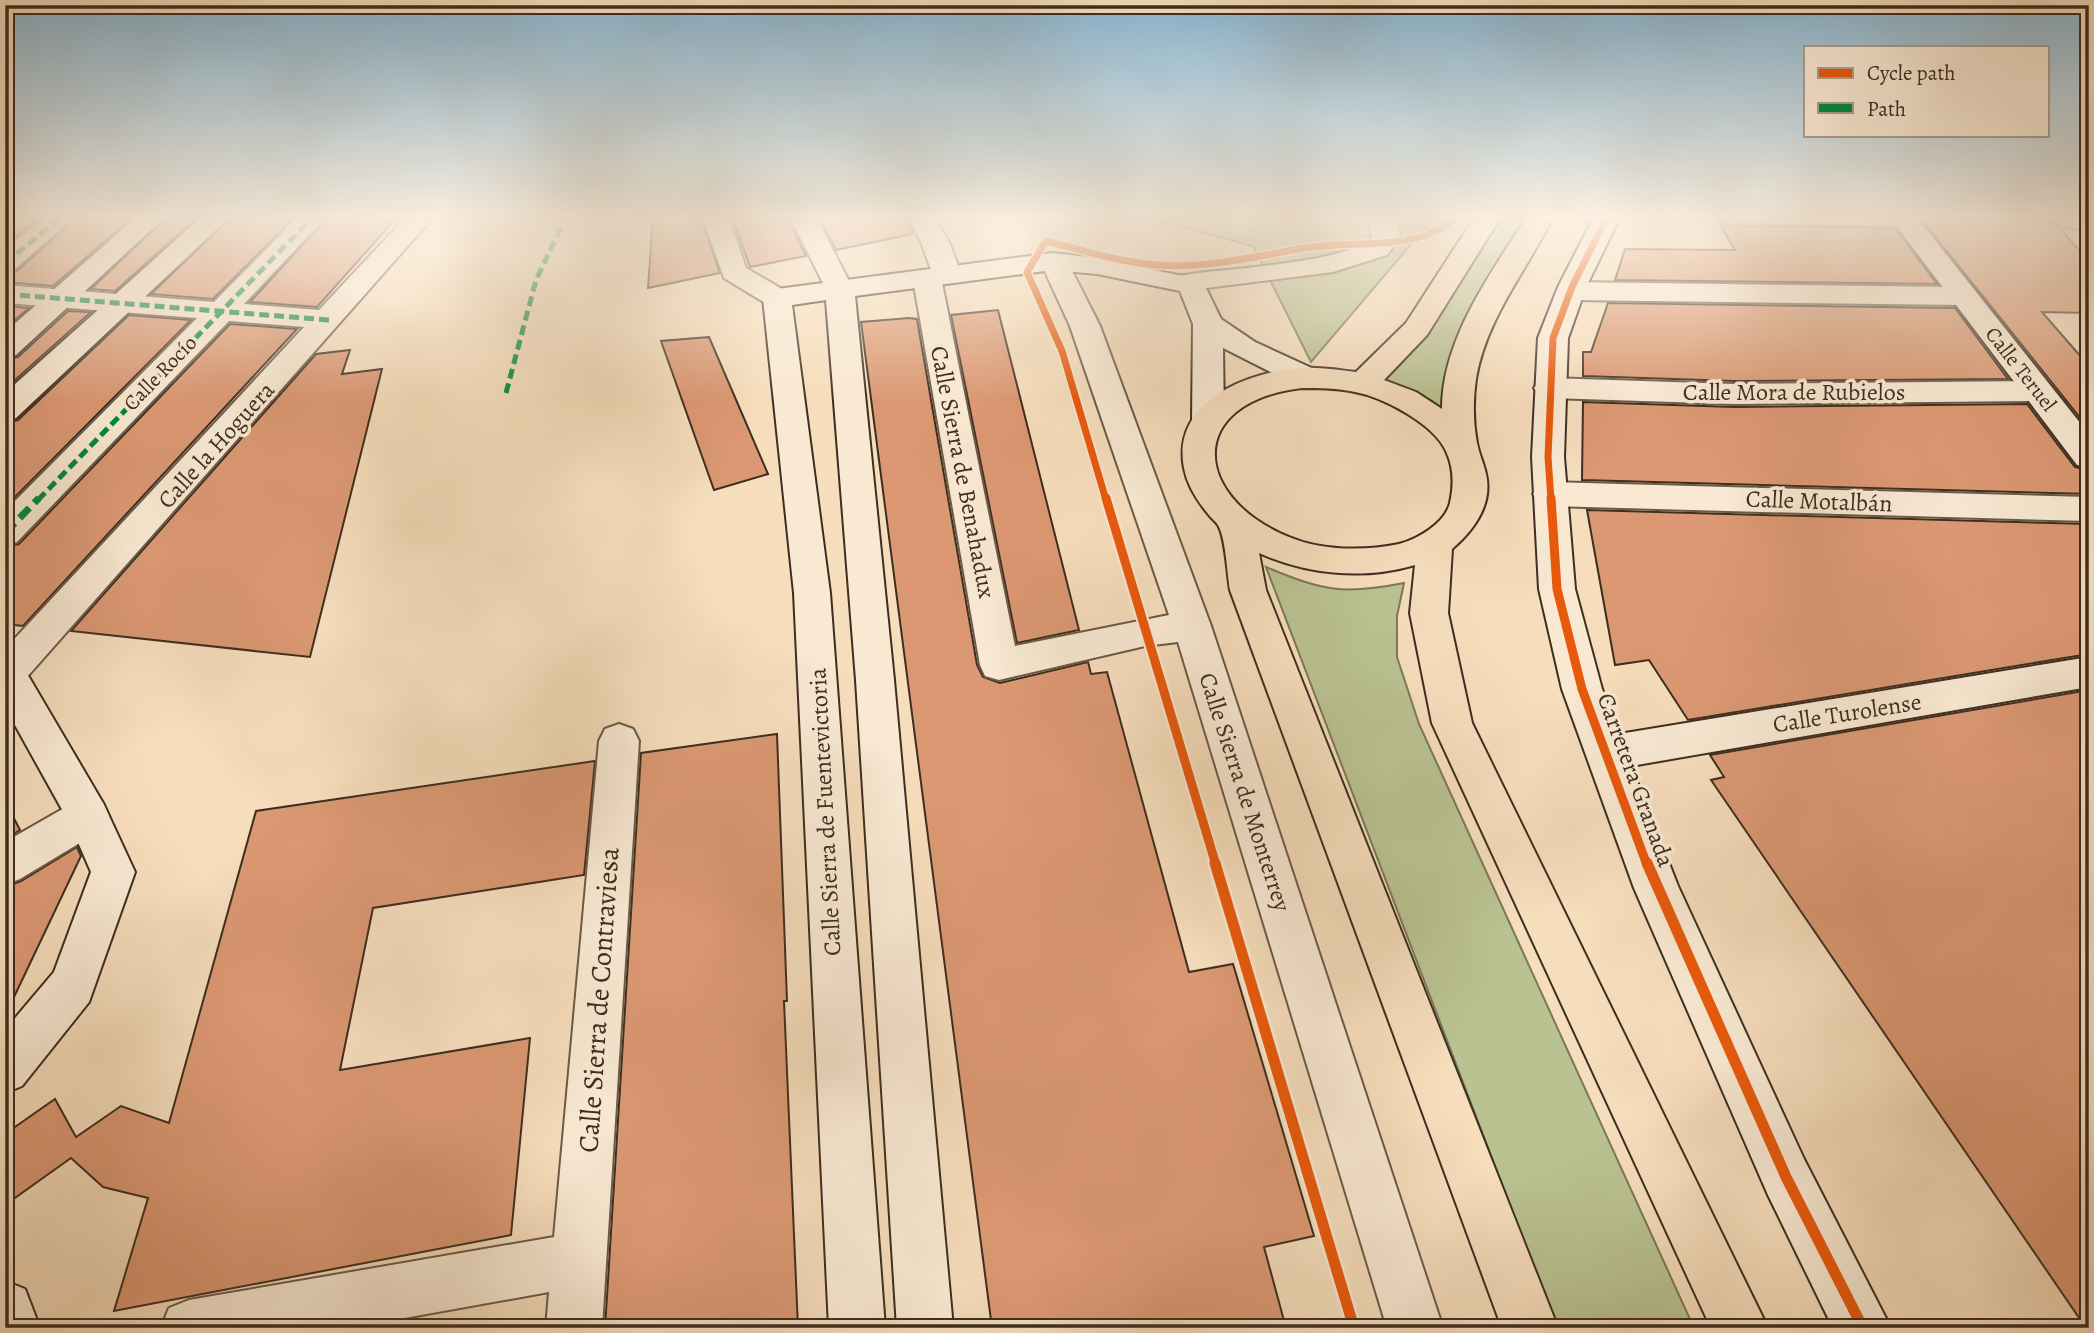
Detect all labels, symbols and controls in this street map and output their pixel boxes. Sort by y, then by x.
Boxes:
legend [1804,46,2048,136]
text: Cycle path [1867,59,1956,87]
text: Path [1867,95,1906,123]
street label: Calle Teruel [1979,321,2063,417]
street label: Calle Rocío [117,329,203,417]
street label: Calle Sierra de Benahadux [923,343,1003,601]
street label: Calle la Hoguera [150,374,282,515]
street label: Calle Mora de Rubielos [1683,376,1905,408]
street label: Calle Motalbán [1745,482,1893,520]
street label: Calle Sierra de Fuentevictoria [801,666,849,957]
street label: Calle Sierra de Monterrey [1191,669,1299,916]
street label: Calle Turolense [1770,685,1924,741]
street label: Carretera Granada [1590,689,1683,872]
street label: Calle Sierra de Contraviesa [569,846,629,1154]

